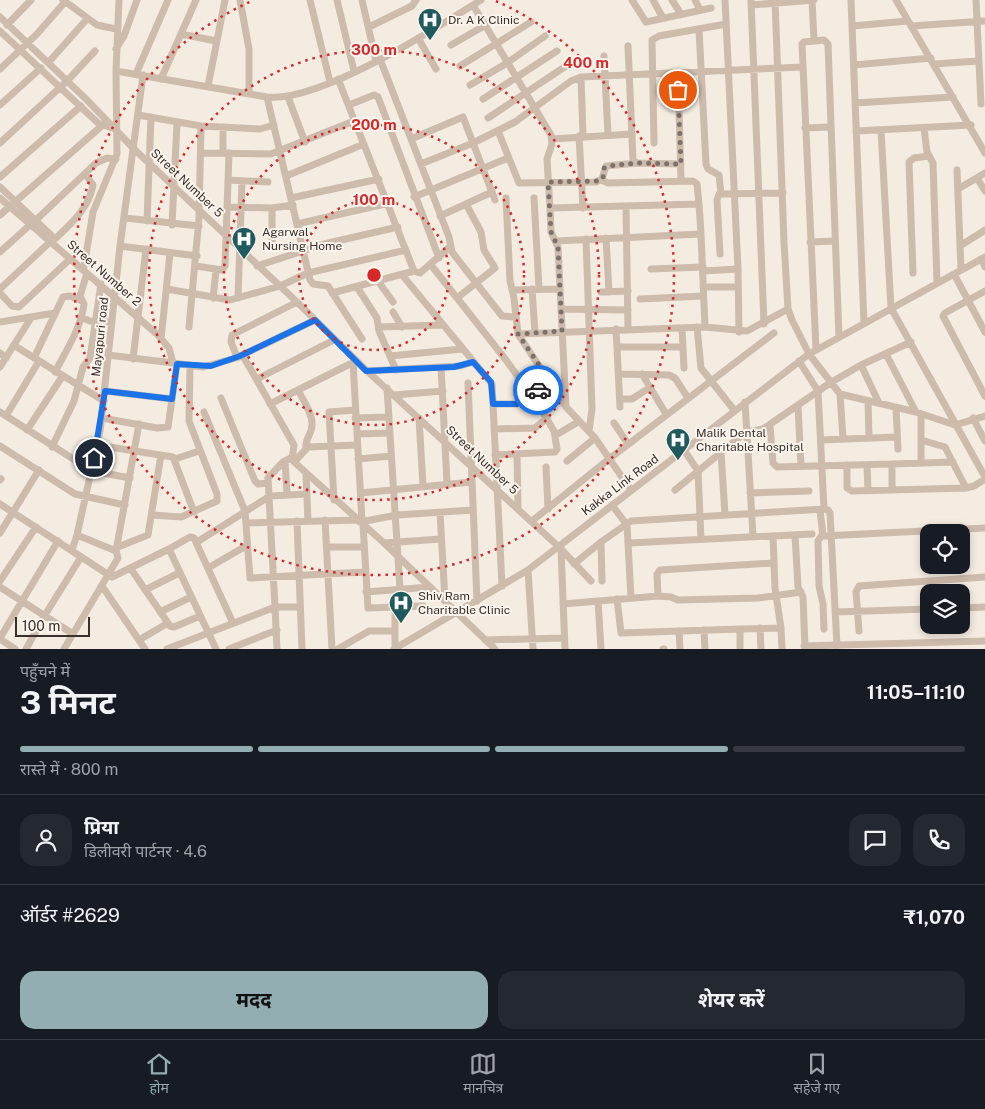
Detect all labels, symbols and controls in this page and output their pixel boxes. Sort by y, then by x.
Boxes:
hospital icon: Dr. A K Clinic [417,7,443,41]
place label: Dr. A K Clinic [448,13,520,27]
text: 300 m [351,41,397,58]
text: 400 m [563,54,609,71]
pin [657,69,699,111]
icon: bag [664,76,692,104]
text: 200 m [351,116,397,133]
street label: Street Number 5 [148,146,226,220]
text: 100 m [353,191,395,208]
place label: Agarwal Nursing Home [262,225,342,253]
hospital icon: Agarwal Nursing Home [231,226,257,260]
street label: Street Number 2 [64,237,144,309]
centre of rings [365,266,383,284]
street label: Mayapuri road [89,297,111,377]
courier [513,365,563,415]
icon: car [524,376,552,404]
street label: Street Number 5 [443,423,521,497]
place label: Malik Dental Charitable Hospital [696,426,804,454]
hospital icon: Malik Dental Charitable Hospital [665,427,691,461]
pin [73,437,115,479]
icon: home [80,444,108,472]
street label: Kakka Link Road [579,452,661,518]
map controls [920,524,970,634]
button: locate [920,524,970,574]
button: layers [920,584,970,634]
place label: Shiv Ram Charitable Clinic [418,589,510,617]
hospital icon: Shiv Ram Charitable Clinic [388,590,414,624]
scale bar [15,614,90,637]
text: 100 m [22,618,60,634]
text: पहुँचने में [20,662,70,681]
text: 11:05–11:10 [867,681,965,703]
text: 3 मिनट [20,684,116,721]
text: रास्ते में · 800 m [20,760,118,779]
button: person [20,814,72,866]
button: chat [849,814,901,866]
button: phone [913,814,965,866]
text: प्रिया [84,816,119,838]
text: डिलीवरी पार्टनर · 4.6 [84,842,207,861]
text: ऑर्डर #2629 [20,904,120,926]
text: ₹1,070 [903,906,965,928]
button: मदद [20,971,488,1029]
button: शेयर करें [498,971,965,1029]
tab: होम [145,1050,173,1099]
tab: मानचित्र [463,1050,503,1099]
tab: सहेजे गए [794,1050,840,1099]

